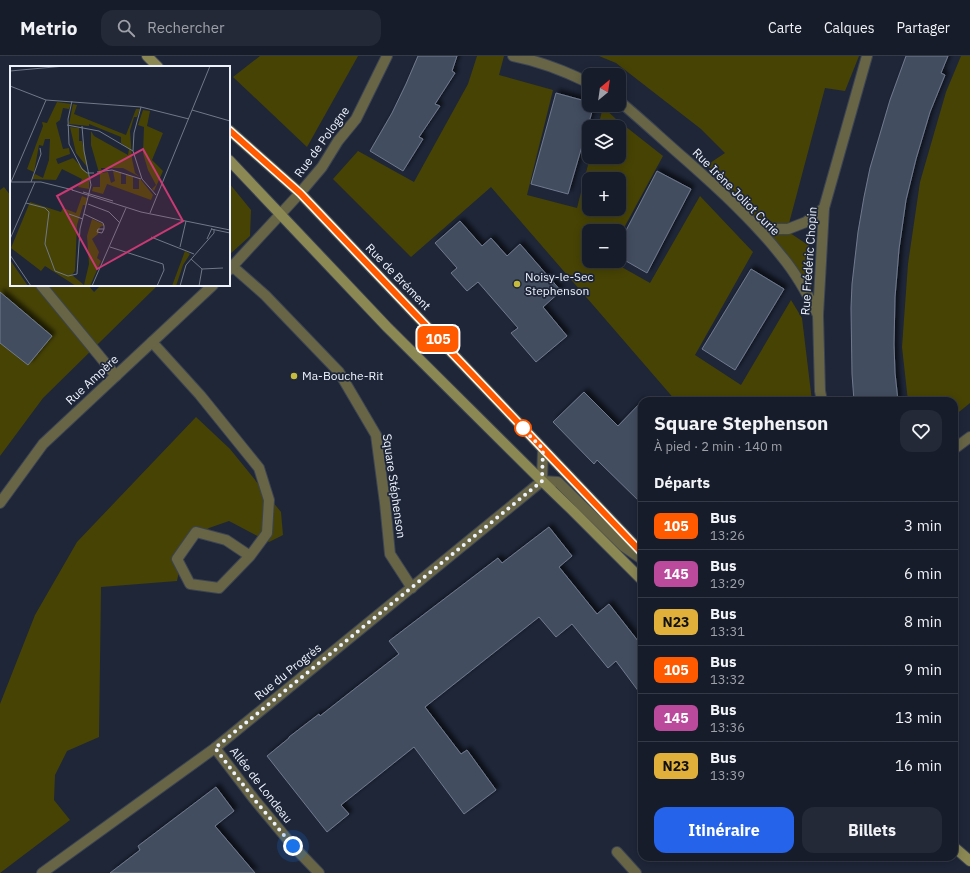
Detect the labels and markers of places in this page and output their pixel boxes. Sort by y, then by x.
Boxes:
place label: Noisy-le-Sec Stephenson [525,269,594,298]
marker: Noisy-le-Sec Stephenson [512,279,522,289]
place label: Ma-Bouche-Rit [302,368,384,383]
marker: Ma-Bouche-Rit [289,371,299,381]
unlabelled marker [514,419,532,437]

